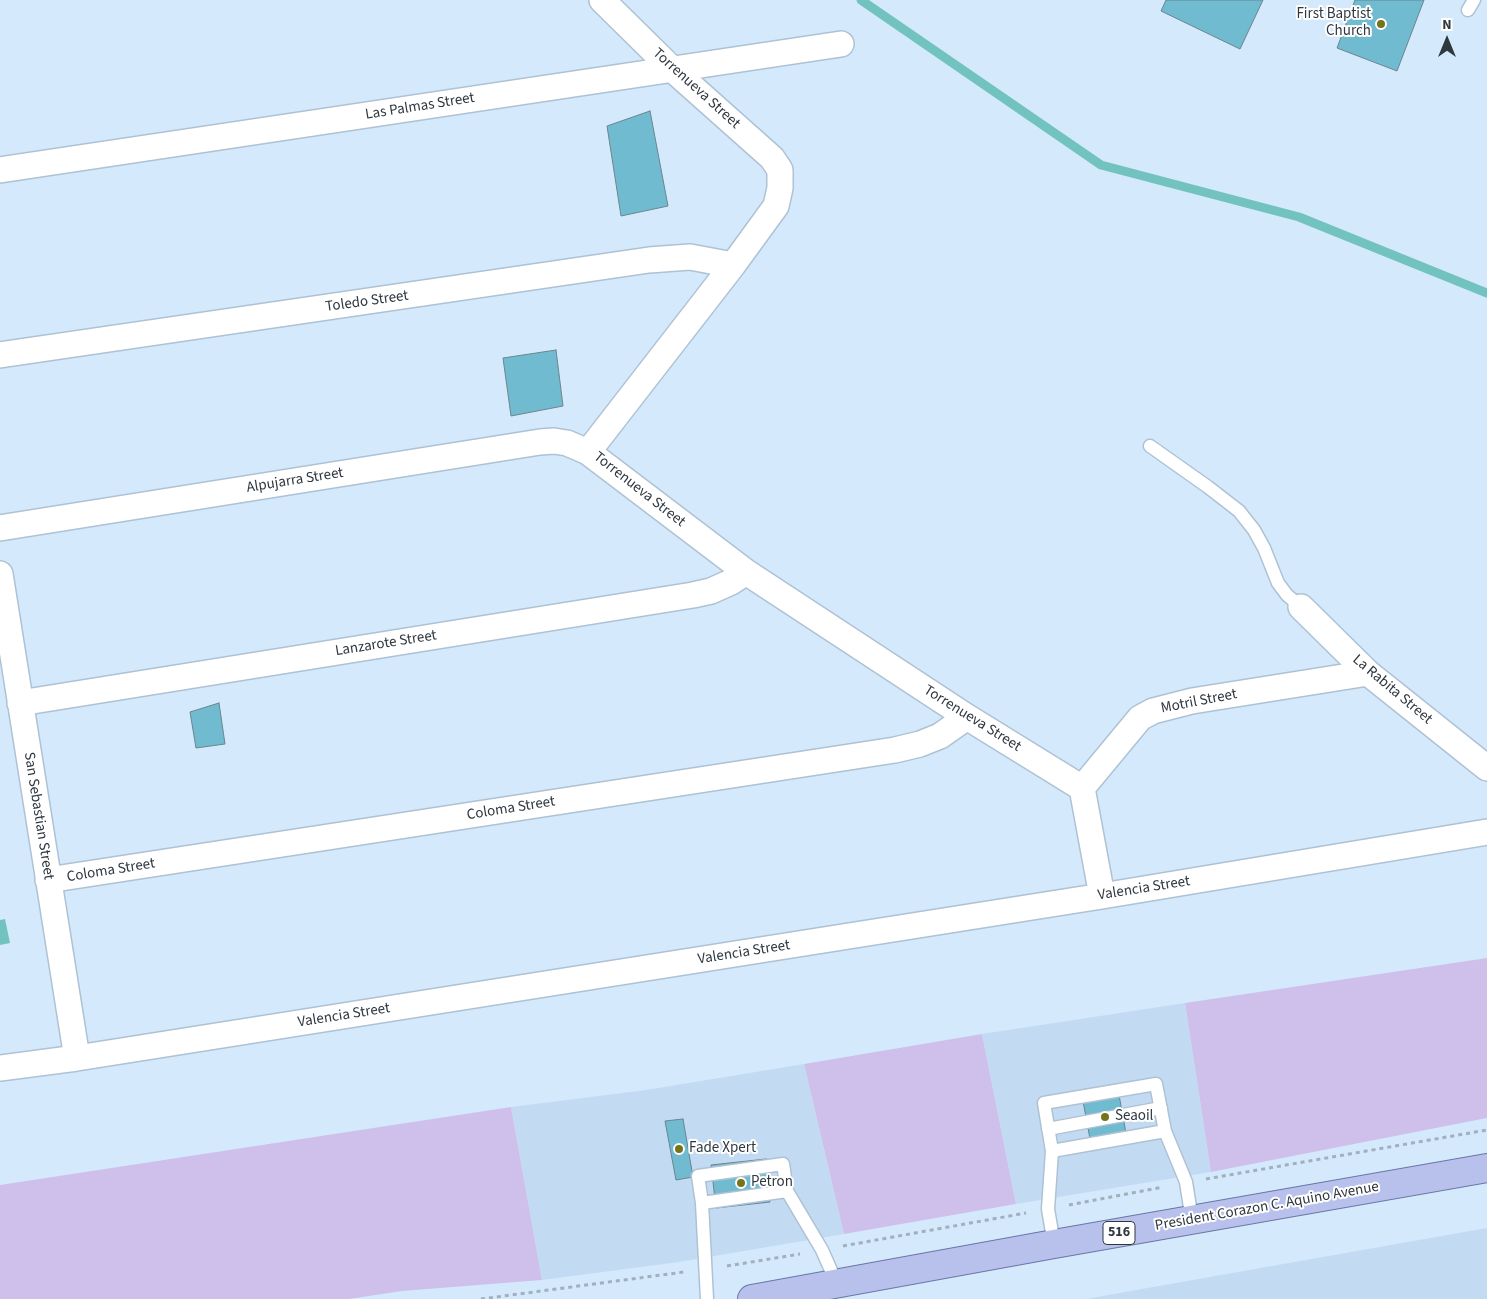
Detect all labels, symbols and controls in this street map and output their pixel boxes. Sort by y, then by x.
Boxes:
place label: First Baptist Church [1296,6,1371,41]
north arrow [1422,15,1472,65]
text: N [1442,15,1452,35]
marker: First Baptist Church [1375,18,1387,30]
street label: Torrenueva Street [649,45,743,133]
street label: Las Palmas Street [364,89,476,125]
street label: Toledo Street [324,287,410,317]
street label: Torrenueva Street [589,449,689,531]
street label: Alpujarra Street [245,464,345,498]
street label: Lanzarote Street [334,627,438,661]
street label: La Rabita Street [1348,651,1436,729]
street label: Torrenueva Street [920,682,1024,756]
street label: Motril Street [1159,686,1239,718]
street label: San Sebastian Street [19,751,57,881]
street label: Coloma Street [466,793,556,825]
street label: Coloma Street [66,855,156,887]
street label: Valencia Street [1097,873,1191,905]
street label: Valencia Street [697,937,791,969]
street label: Valencia Street [297,1000,391,1032]
place label: Seaoil [1115,1108,1153,1126]
marker: Seaoil [1099,1111,1111,1123]
place label: Fade Xpert [689,1140,756,1158]
marker: Fade Xpert [673,1143,685,1155]
place label: Petron [751,1174,793,1192]
marker: Petron [735,1177,747,1189]
street label: President Corazon C. Aquino Avenue [1154,1178,1380,1236]
road number: 516 [1103,1222,1135,1244]

